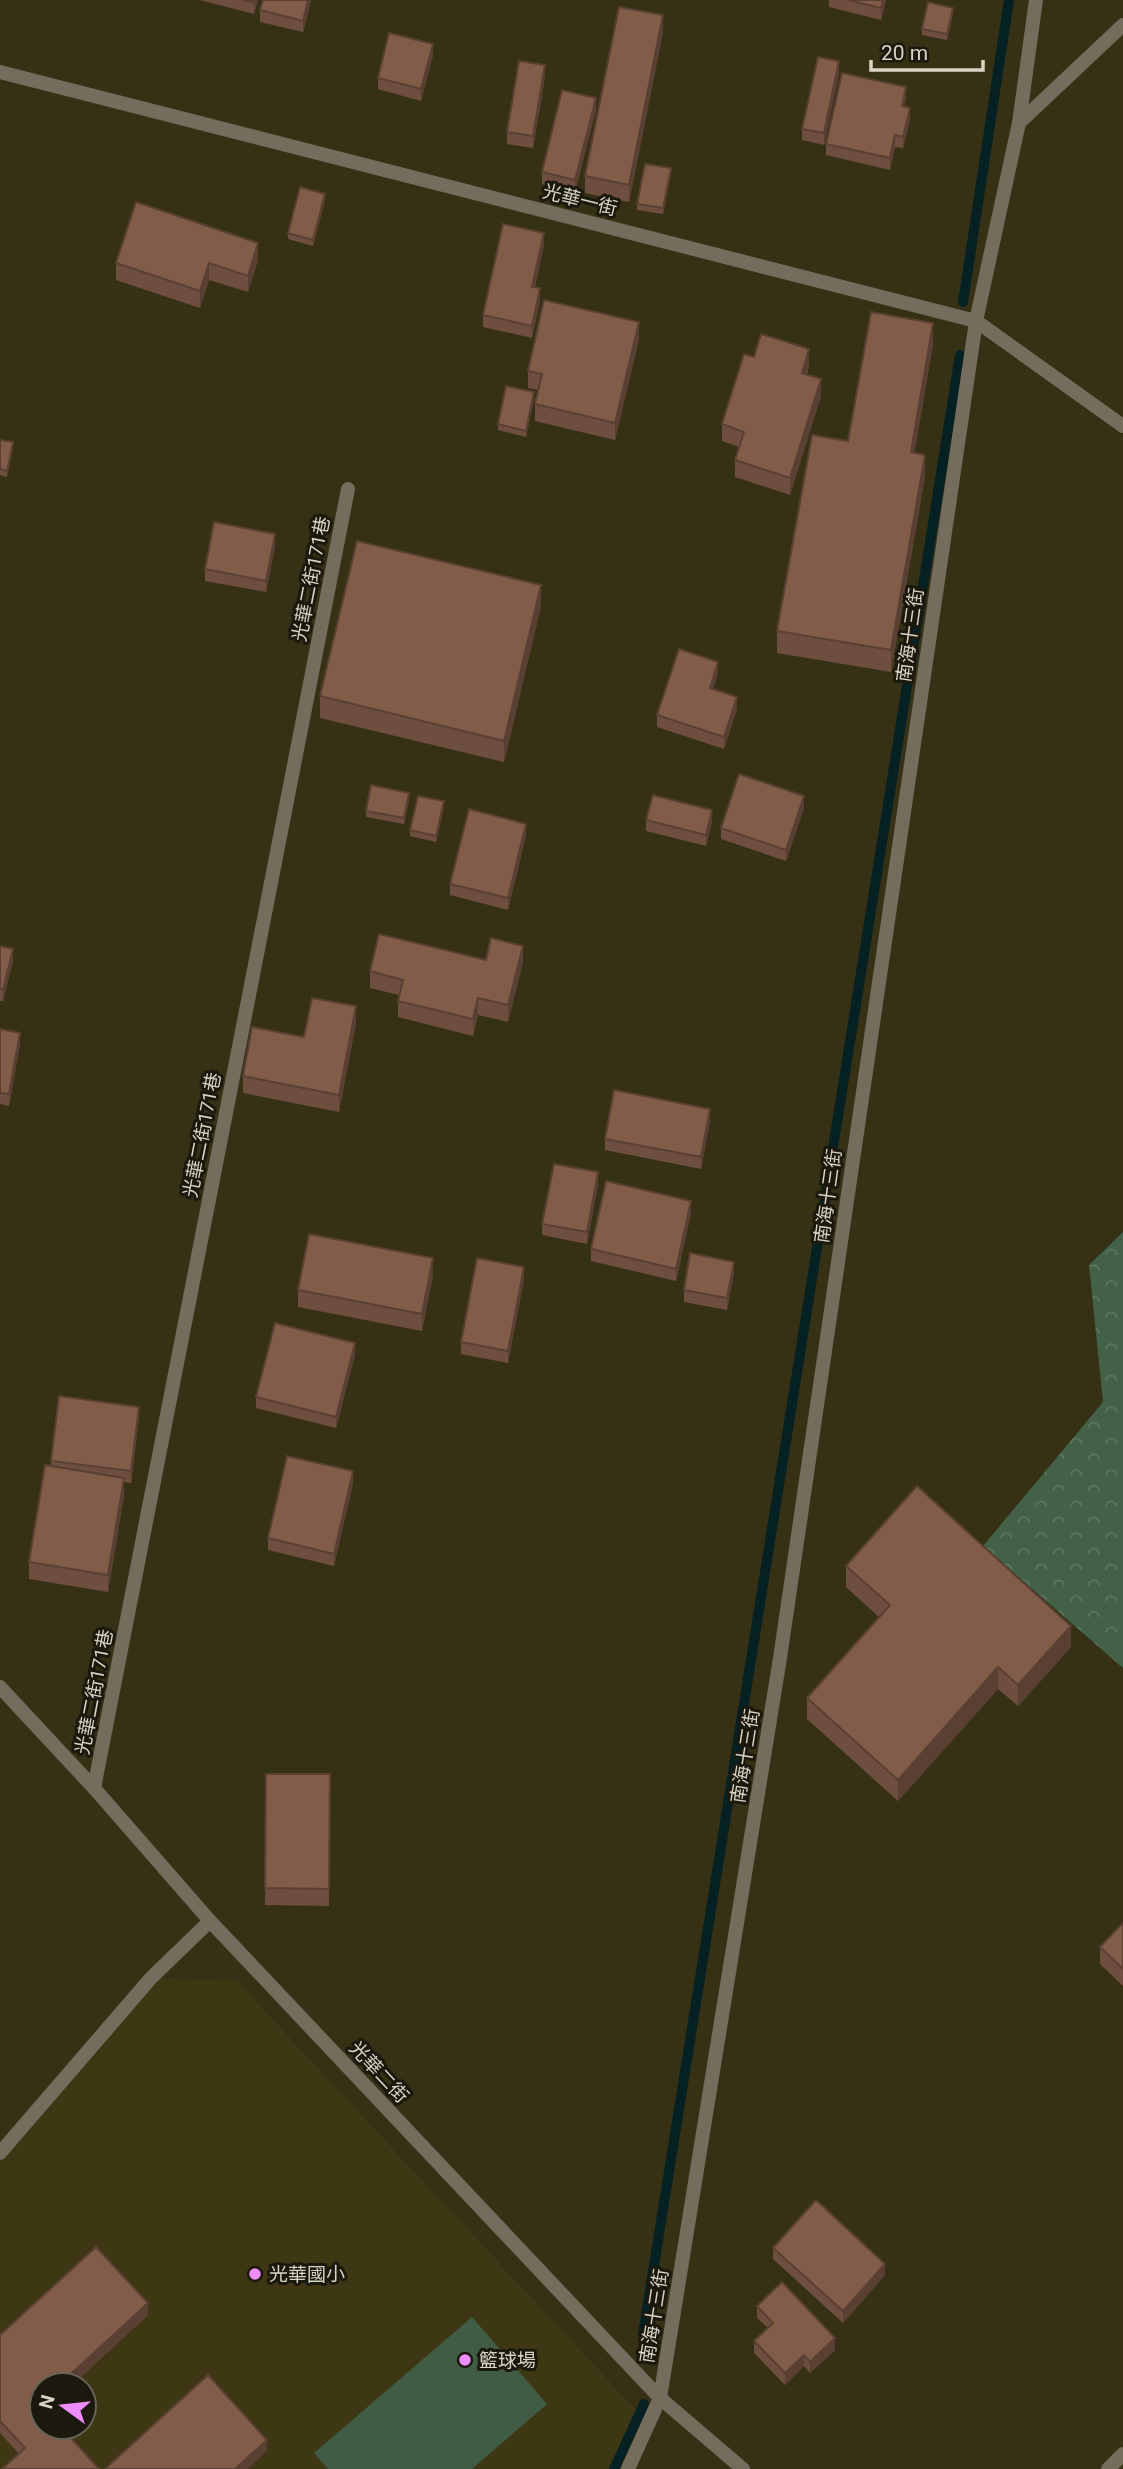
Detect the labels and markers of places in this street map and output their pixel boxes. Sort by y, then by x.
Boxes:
place label: 光華國小 [269,2263,345,2286]
marker: 光華國小 [247,2266,263,2282]
place label: 籃球場 [479,2349,536,2372]
marker: 籃球場 [457,2352,473,2368]

